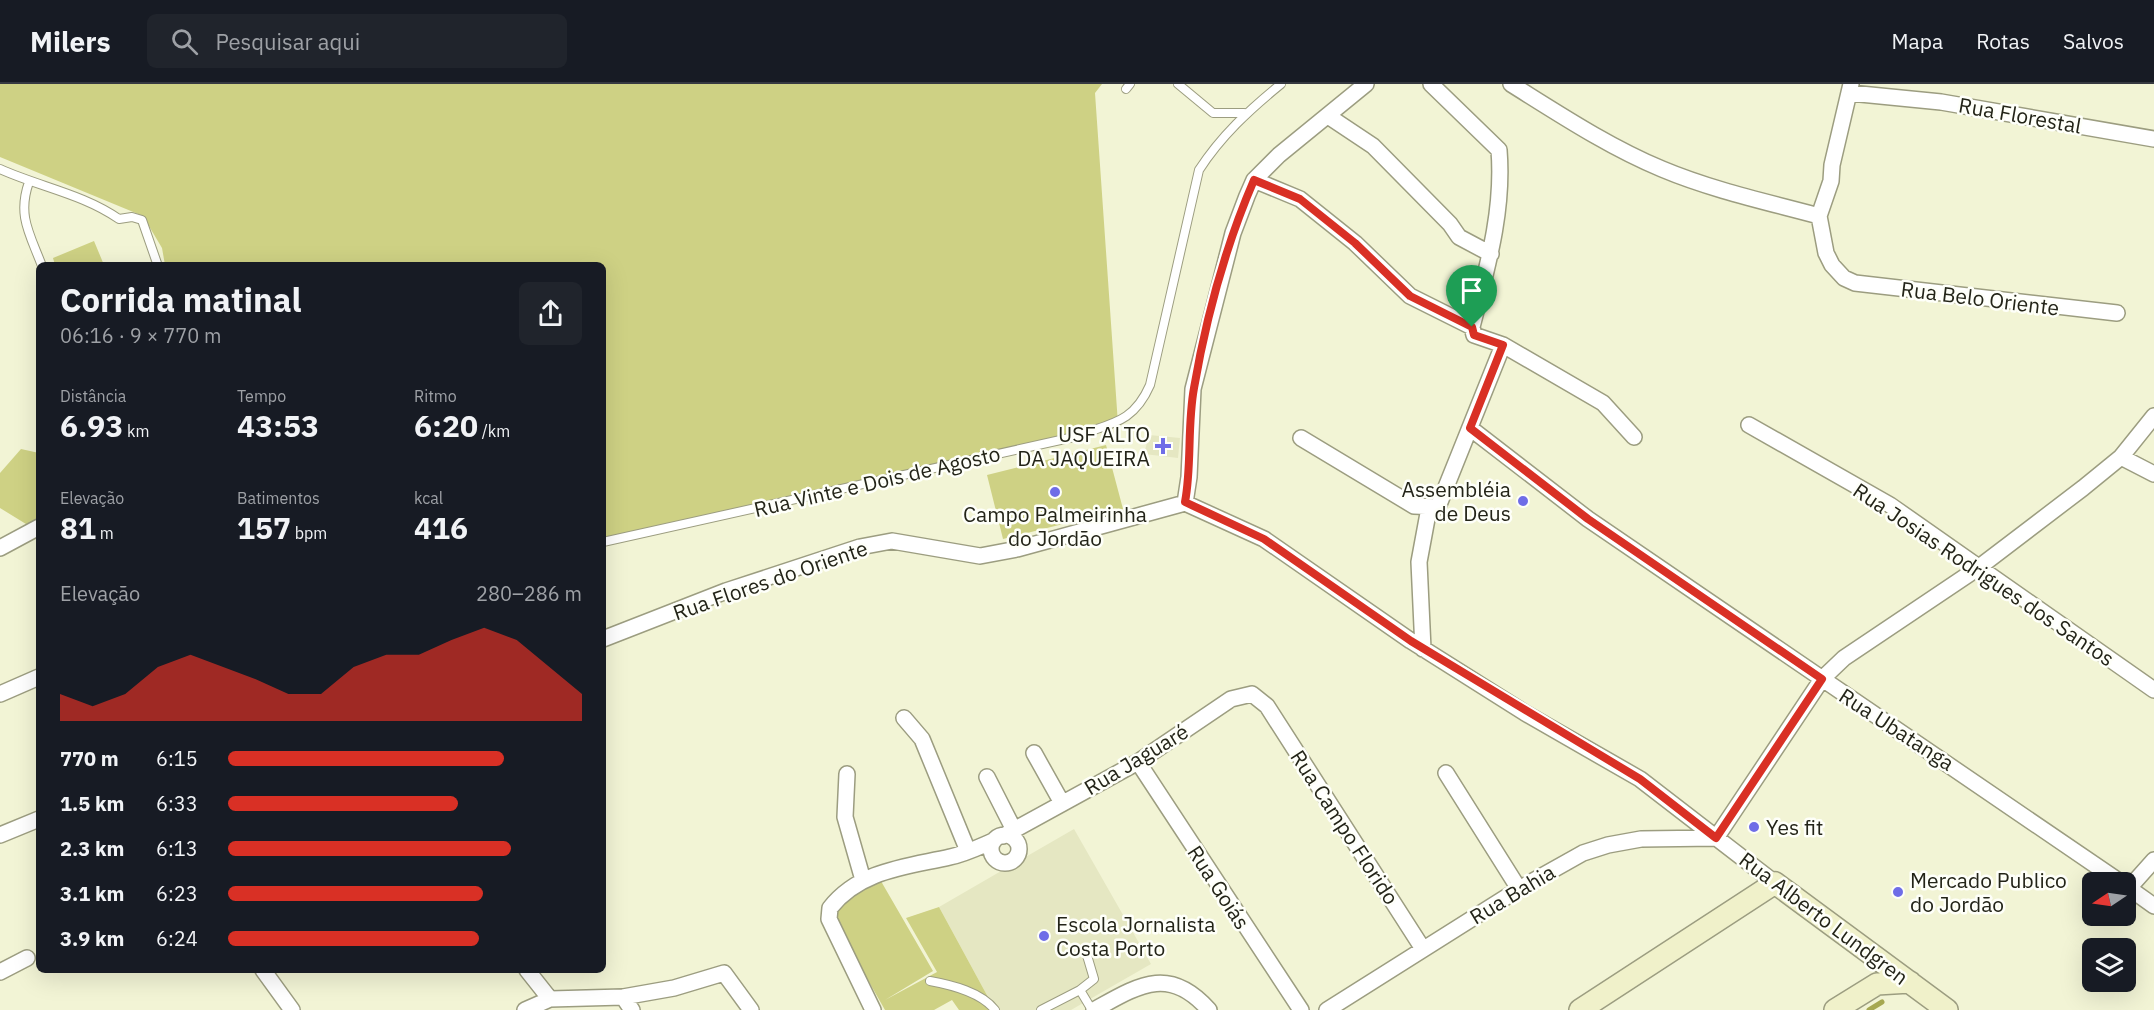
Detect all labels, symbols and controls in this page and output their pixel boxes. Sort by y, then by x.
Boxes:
search box [147,14,567,68]
text: Milers [30,23,111,60]
icon: search [168,25,201,58]
text: Pesquisar aqui [216,27,360,56]
text: Mapa [1892,27,1943,55]
text: Rotas [1976,27,2030,55]
text: Salvos [2063,27,2124,55]
street label: Rua Florestal [1956,90,2084,140]
pin [1446,265,1497,327]
icon: arrive [1455,274,1488,307]
street label: Rua Belo Oriente [1899,274,2061,322]
text: Corrida matinal [60,278,301,321]
button: share [519,282,582,345]
text: 06:16 · 9 × 770 m [60,322,221,349]
text: Distância [60,386,126,406]
text: Tempo [237,386,286,406]
text: Ritmo [414,386,457,406]
text: 6.93 [60,406,123,445]
text: 43:53 [237,406,319,445]
text: 6:20 [414,406,478,445]
place label: USF ALTO DA JAQUEIRA [1017,420,1150,472]
text: km [123,421,150,441]
text: /km [478,421,510,441]
marker: USF ALTO DA JAQUEIRA [1154,437,1172,455]
street label: Rua Vinte e Dois de Agosto [751,439,1003,523]
place label: Assembléia de Deus [1401,475,1511,527]
street label: Rua Josias Rodrigues dos Santos [1848,476,2120,672]
marker: Campo Palmeirinha do Jordão [1048,485,1062,499]
text: Elevação [60,488,124,508]
text: Batimentos [237,488,320,508]
text: kcal [414,488,443,508]
marker: Assembléia de Deus [1516,494,1530,508]
place label: Campo Palmeirinha do Jordão [963,500,1147,552]
text: 81 [60,508,96,547]
text: 157 [237,508,291,547]
text: 416 [414,508,468,547]
text: m [96,523,114,543]
text: bpm [291,523,327,543]
street label: Rua Flores do Oriente [669,534,871,626]
text: Elevação [60,580,140,607]
text: 280–286 m [476,580,582,607]
street label: Rua Ubatanga [1834,681,1960,777]
street label: Rua Jaguaré [1079,717,1193,801]
street label: Rua Campo Florido [1284,744,1406,910]
text: 770 m [60,745,119,772]
text: 6:15 [156,745,198,772]
text: 1.5 km [60,790,124,817]
text: 6:33 [156,790,198,817]
place label: Yes fit [1766,813,1823,841]
marker: Yes fit [1747,820,1761,834]
text: 2.3 km [60,835,124,862]
text: 6:13 [156,835,198,862]
street label: Rua Goiás [1181,840,1257,934]
street label: Rua Alberto Lundgren [1734,845,1914,991]
street label: Rua Bahia [1464,858,1560,930]
place label: Mercado Publico do Jordão [1910,866,2067,918]
north arrow [2082,872,2136,926]
map controls [2082,872,2136,992]
text: 3.1 km [60,880,124,907]
text: 6:23 [156,880,198,907]
marker: Mercado Publico do Jordão [1891,885,1905,899]
place label: Escola Jornalista Costa Porto [1056,910,1216,962]
text: 3.9 km [60,925,124,952]
text: 6:24 [156,925,198,952]
marker: Escola Jornalista Costa Porto [1037,929,1051,943]
button: layers [2082,938,2136,992]

